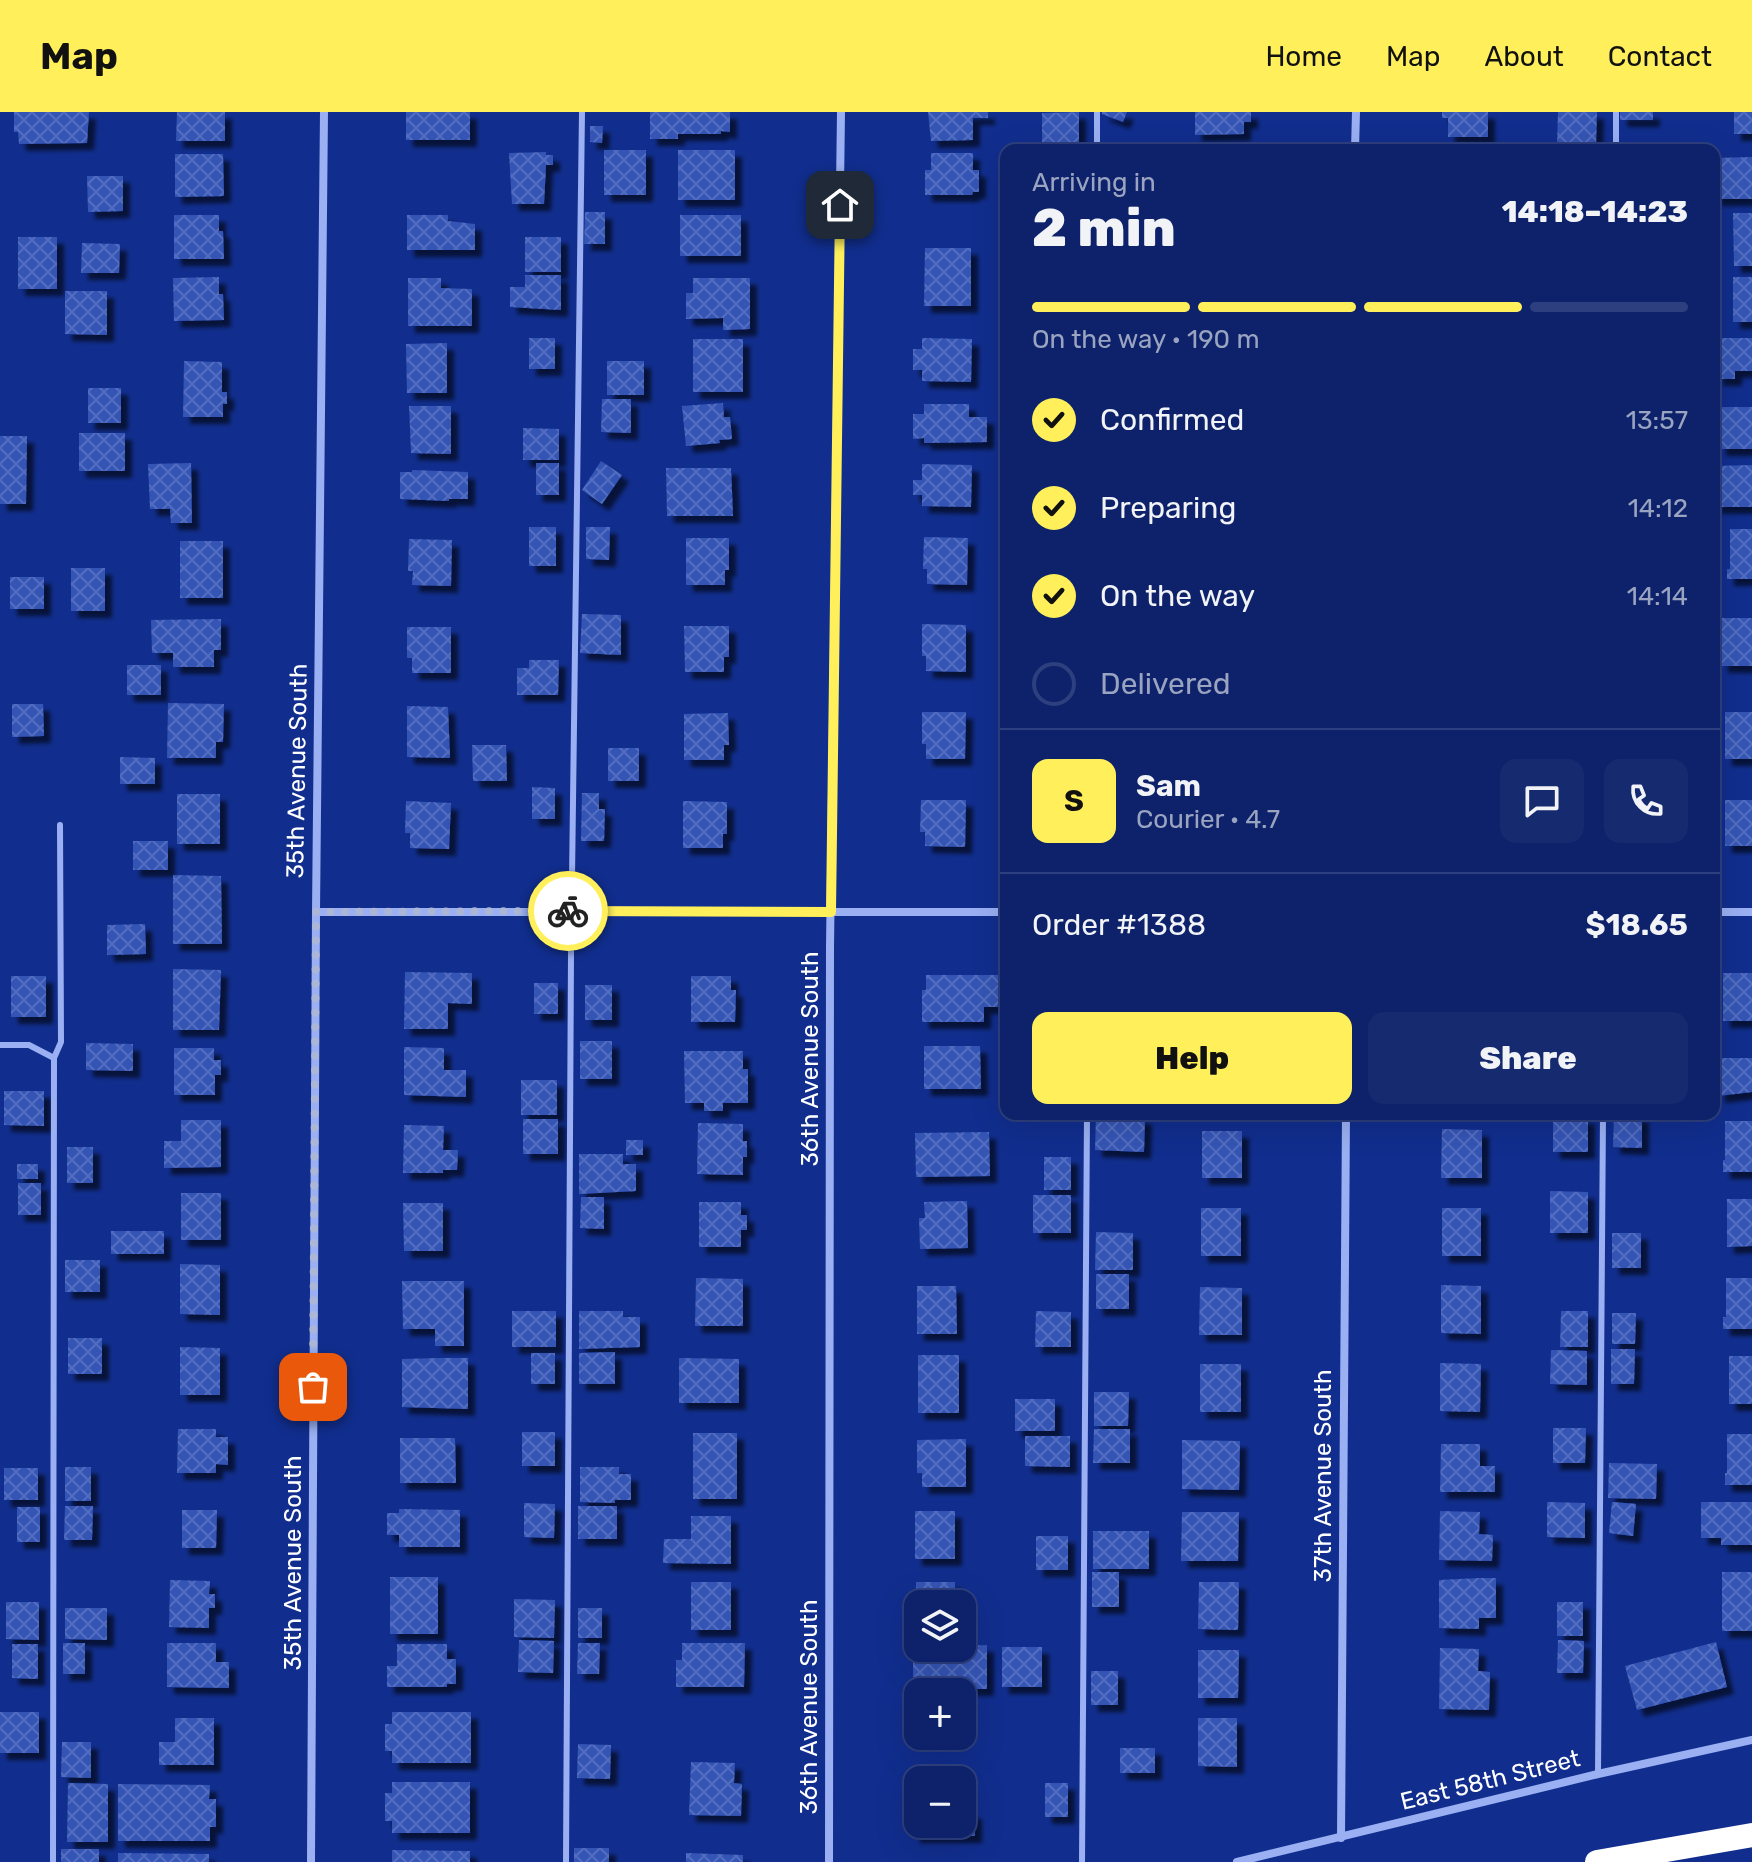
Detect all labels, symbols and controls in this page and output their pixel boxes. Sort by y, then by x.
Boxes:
text: Map [40,33,118,79]
text: Home [1265,40,1342,73]
text: Map [1386,40,1440,73]
text: About [1484,40,1564,73]
text: Contact [1608,40,1712,73]
text: Arriving in [1032,167,1156,198]
pin [806,171,874,239]
icon: home [818,183,862,227]
text: 14:18–14:23 [1502,194,1688,230]
text: 2 min [1032,197,1176,259]
text: On the way · 190 m [1032,324,1260,355]
icon: check [1032,398,1076,442]
text: Confirmed [1100,402,1244,438]
text: 13:57 [1626,405,1688,436]
icon: check [1032,486,1076,530]
text: Preparing [1100,490,1236,526]
text: 14:12 [1628,493,1688,524]
icon: check [1032,574,1076,618]
text: On the way [1100,578,1255,614]
text: 14:14 [1627,581,1688,612]
street label: 35th Avenue South [281,663,313,879]
text: Delivered [1100,666,1231,702]
button: chat [1500,759,1584,843]
button: phone [1604,759,1688,843]
text: Sam [1136,768,1201,804]
text: S [1064,783,1084,819]
text: Courier · 4.7 [1136,804,1280,835]
courier [528,871,608,951]
icon: bike [546,889,590,933]
text: Order #1388 [1032,907,1206,943]
text: $18.65 [1586,907,1688,943]
street label: 36th Avenue South [796,951,824,1167]
button: Help [1032,1012,1352,1104]
button: Share [1368,1012,1688,1104]
pin [279,1353,347,1421]
icon: bag [291,1365,335,1409]
street label: 37th Avenue South [1309,1369,1337,1583]
street label: 35th Avenue South [279,1455,307,1671]
map controls [904,1590,976,1838]
button: layers [904,1590,976,1662]
street label: 36th Avenue South [795,1599,823,1815]
button: + [904,1678,976,1750]
street label: East 58th Street [1397,1744,1583,1816]
button: − [904,1766,976,1838]

